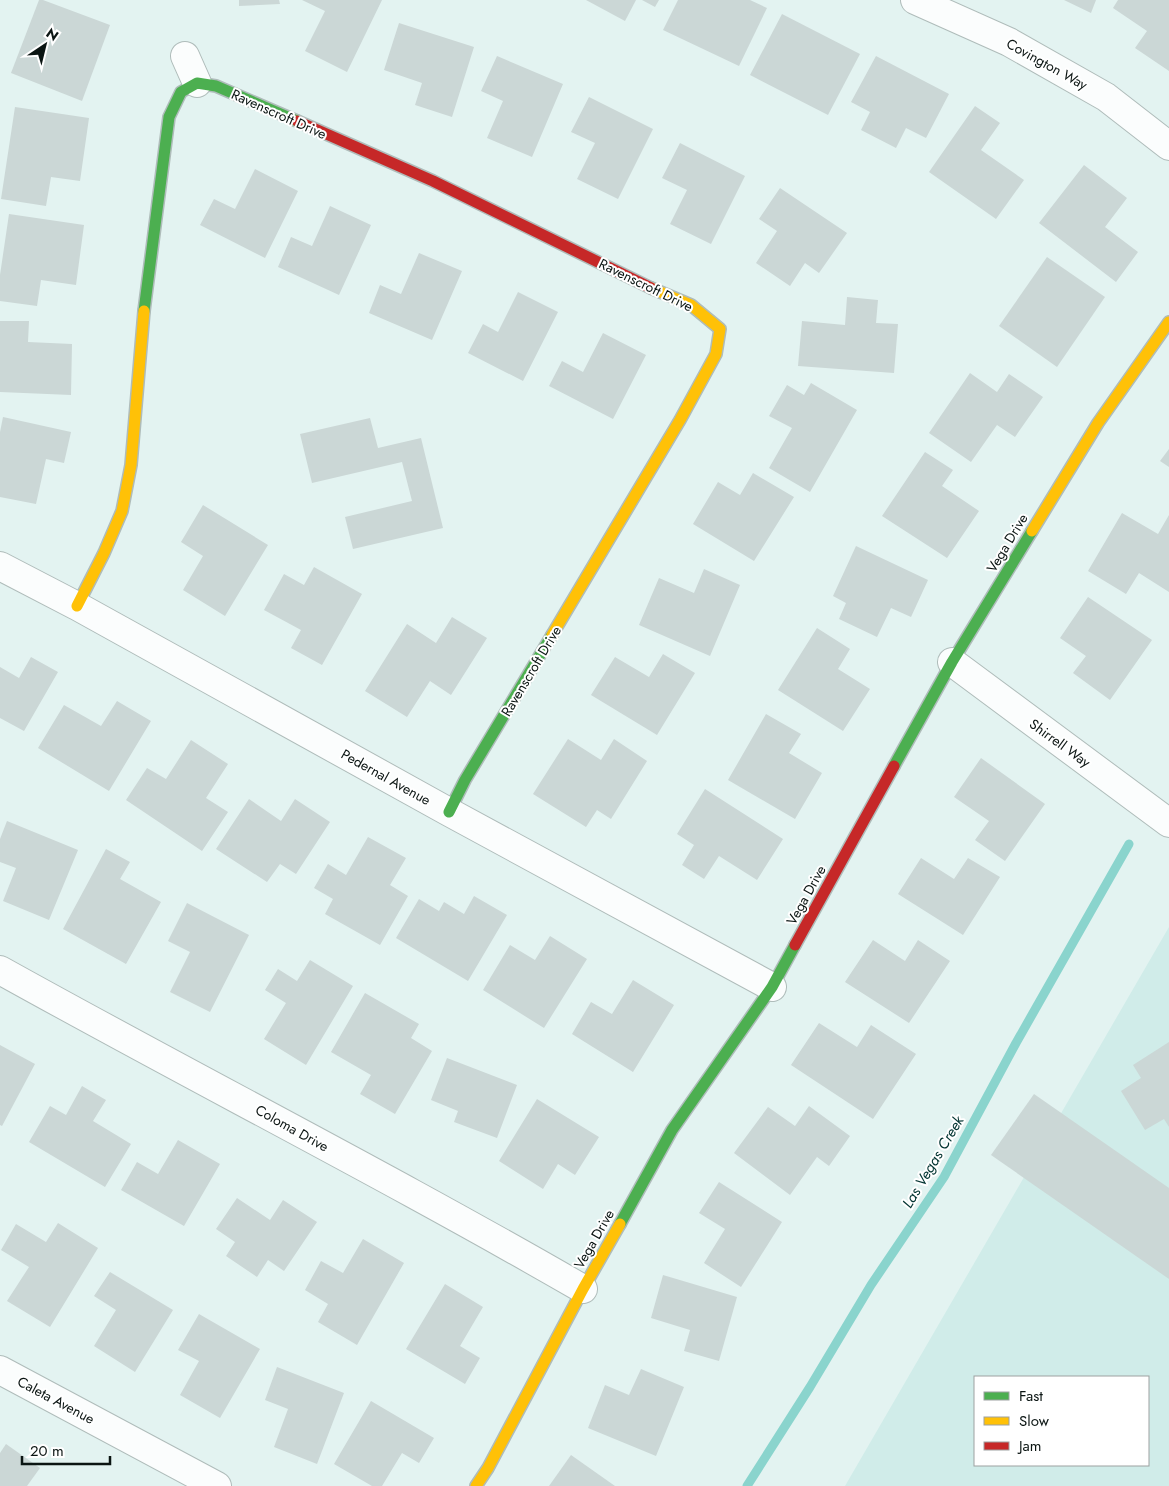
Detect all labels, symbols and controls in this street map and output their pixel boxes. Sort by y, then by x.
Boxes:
north arrow [20,20,70,70]
text: N [42,23,63,46]
street label: Covington Way [1003,33,1092,95]
street label: Ravenscroft Drive [228,84,330,144]
street label: Ravenscroft Drive [596,254,696,316]
street label: Vega Drive [982,510,1032,576]
street label: Ravenscroft Drive [496,622,566,720]
street label: Shirrell Way [1025,714,1095,773]
street label: Pedernal Avenue [338,744,434,810]
street label: Vega Drive [781,862,831,928]
street label: Coloma Drive [252,1100,332,1156]
water label: Las Vegas Creek [897,1111,970,1212]
street label: Vega Drive [569,1206,619,1272]
street label: Caleta Avenue [14,1371,98,1429]
legend [974,1376,1149,1466]
text: Fast [1019,1385,1043,1407]
text: Slow [1019,1410,1050,1432]
scale bar [22,1434,110,1466]
text: Jam [1017,1435,1042,1457]
text: 20 m [30,1440,64,1462]

